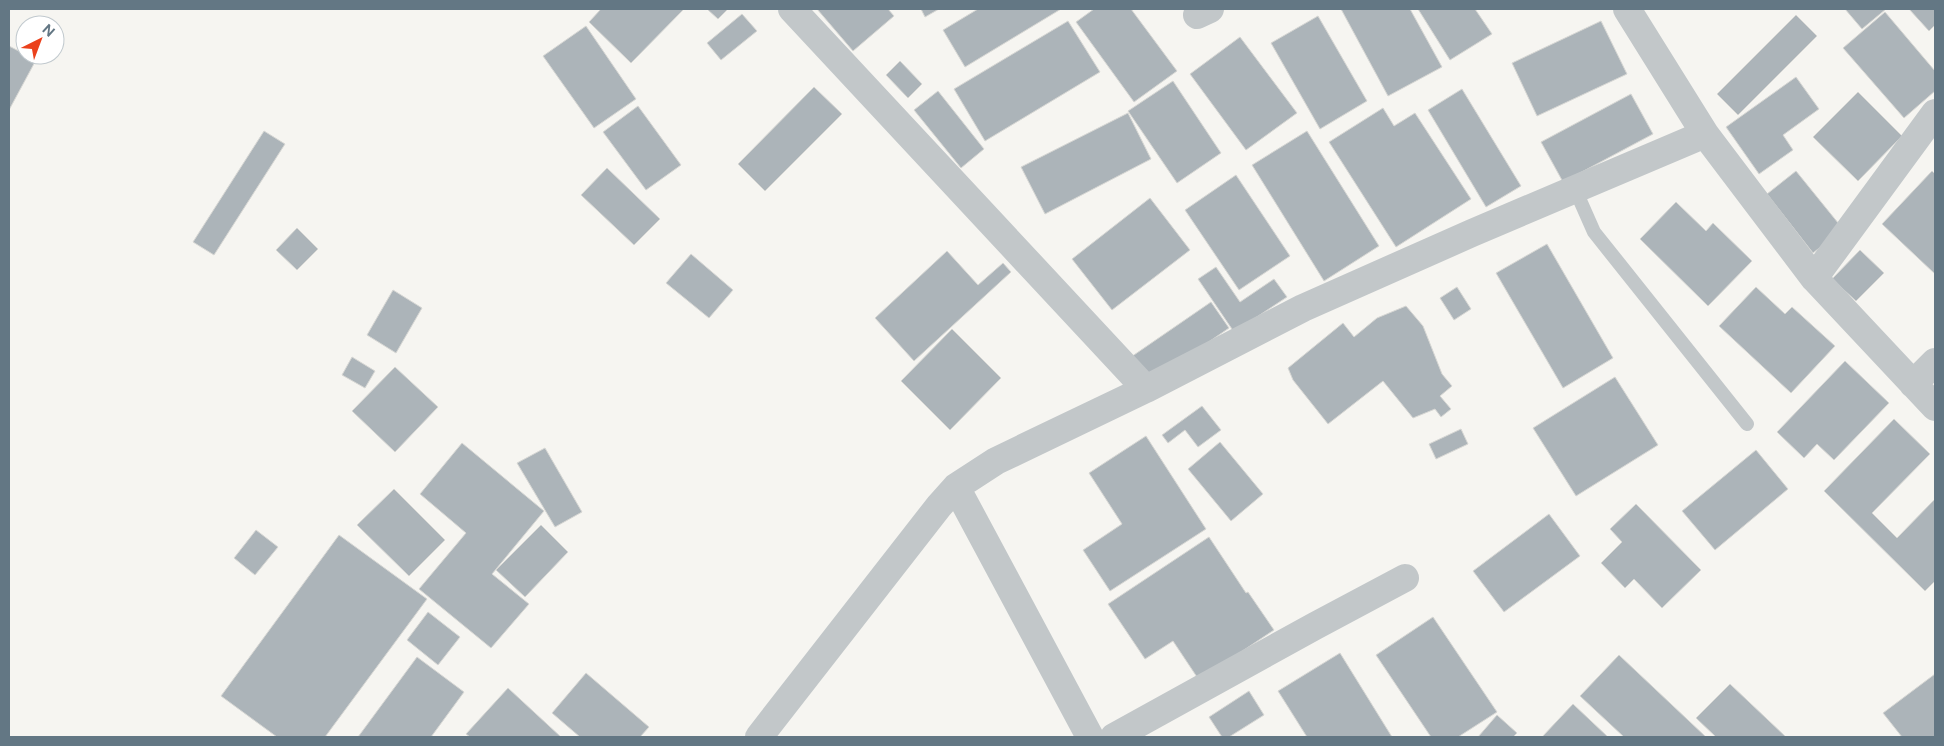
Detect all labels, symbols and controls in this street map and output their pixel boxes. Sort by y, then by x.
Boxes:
north arrow [15,15,65,65]
text: N [39,21,58,40]

